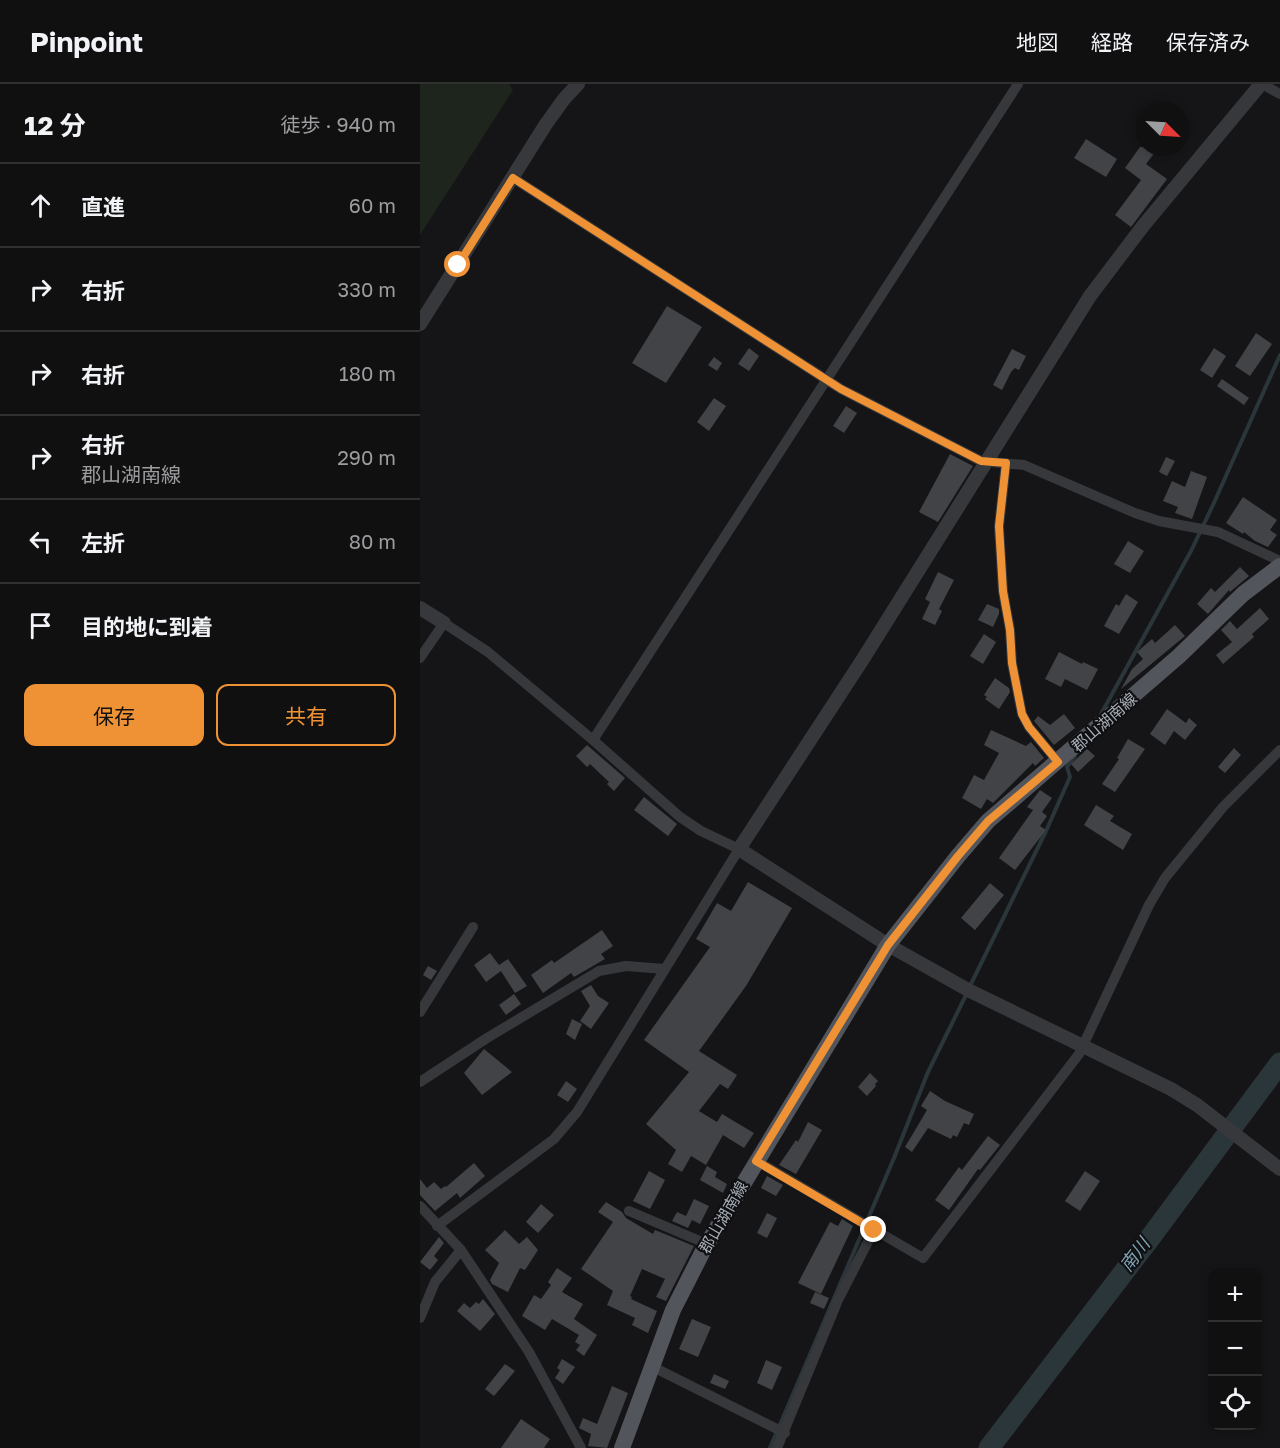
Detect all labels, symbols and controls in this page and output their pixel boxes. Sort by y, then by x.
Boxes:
text: Pinpoint [30,25,143,58]
text: 地図 [1016,29,1058,55]
text: 経路 [1091,29,1133,55]
text: 保存済み [1166,29,1250,55]
north arrow [1136,102,1190,156]
text: 12 分 [24,110,86,141]
text: 徒歩 · 940 m [281,112,396,136]
icon: ahead [24,189,57,222]
text: 直進 [81,193,125,220]
text: 60 m [349,193,396,217]
route start [444,251,470,277]
icon: right [24,273,57,306]
text: 右折 [81,277,125,304]
text: 330 m [338,277,396,301]
icon: right [24,357,57,390]
text: 右折 [81,361,125,388]
text: 180 m [339,361,396,385]
text: 右折 [81,431,125,458]
icon: right [24,441,57,474]
text: 290 m [337,445,396,469]
text: 郡山湖南線 [81,462,181,486]
icon: left [24,525,57,558]
text: 左折 [81,529,125,556]
text: 80 m [349,529,396,553]
icon: arrive [24,609,57,642]
text: 目的地に到着 [81,613,213,640]
button: 保存 [24,684,204,746]
button: 共有 [216,684,396,746]
street label: 郡山湖南線 [1067,688,1141,756]
street label: 郡山湖南線 [694,1177,752,1257]
route end [860,1216,886,1242]
water label: 南川 [1115,1232,1155,1275]
map controls [1208,1268,1262,1430]
button: + [1208,1268,1262,1322]
button: − [1208,1322,1262,1376]
button: locate [1208,1376,1262,1430]

